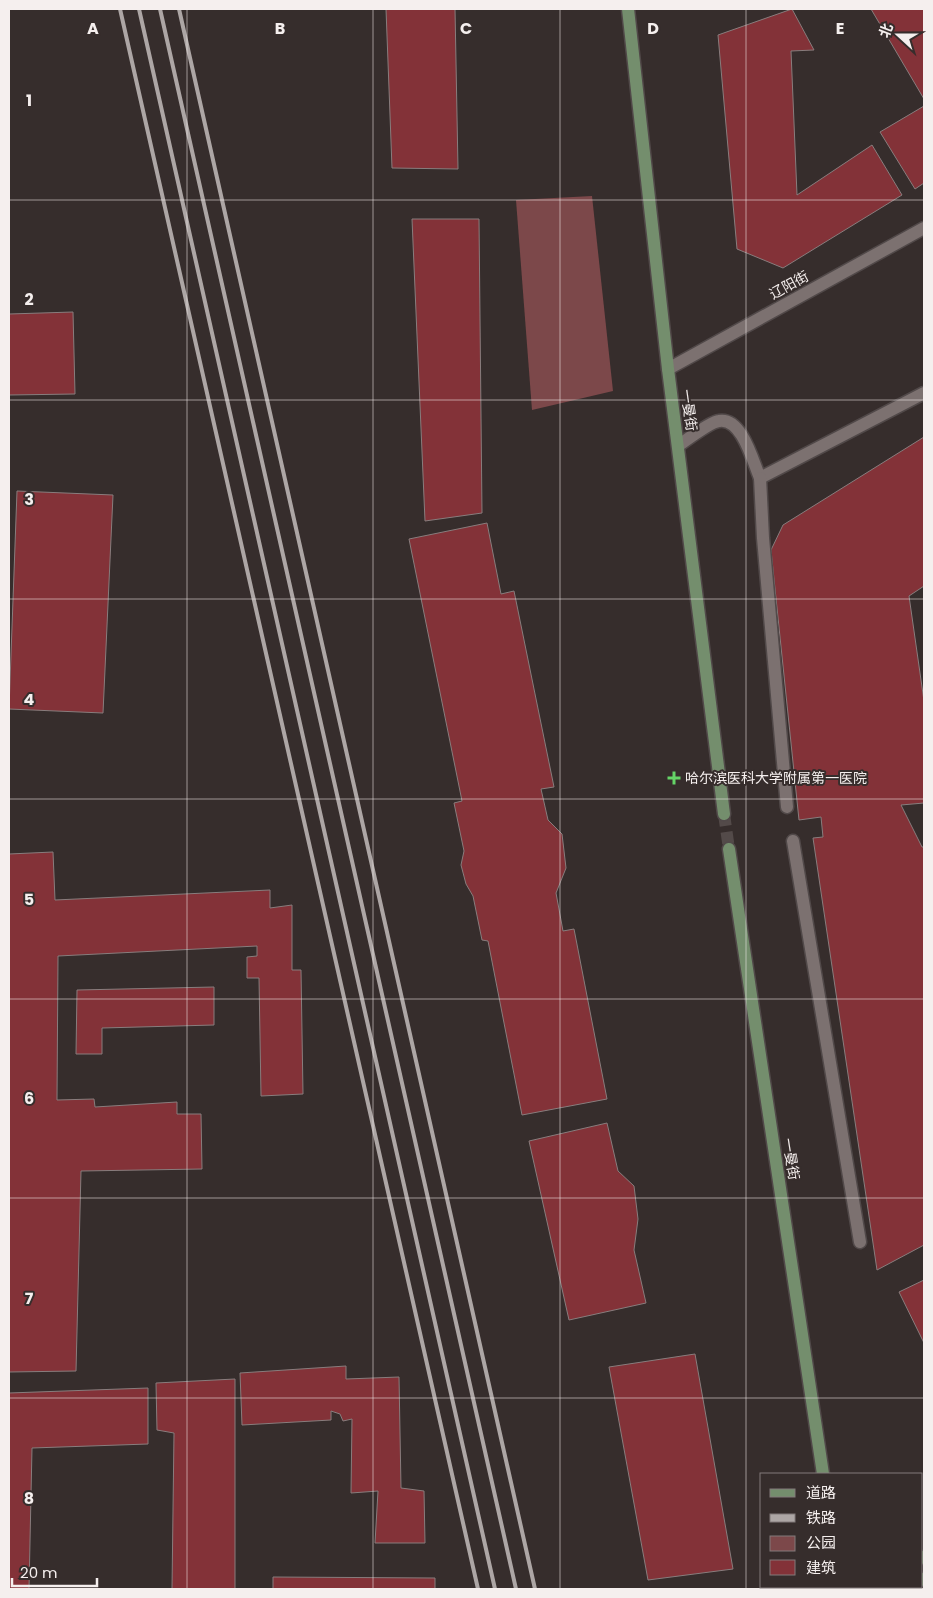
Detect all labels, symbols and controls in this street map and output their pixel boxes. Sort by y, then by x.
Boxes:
north arrow [873,10,923,60]
text: A [87,17,99,40]
text: B [275,17,285,40]
text: C [460,17,472,40]
text: D [647,17,659,40]
text: E [836,17,844,40]
text: 北 [874,20,898,40]
text: 1 [26,89,32,112]
street label: 辽阳街 [766,266,812,304]
text: 2 [24,288,34,311]
street label: 一曼街 [676,388,702,432]
text: 3 [24,488,34,511]
text: 4 [24,688,35,711]
place label: 哈尔滨医科大学附属第一医院 [685,768,867,788]
marker: 哈尔滨医科大学附属第一医院 [667,771,681,785]
text: 5 [24,888,34,911]
text: 6 [24,1087,34,1110]
street label: 一曼街 [778,1137,804,1181]
text: 7 [25,1287,34,1310]
legend [760,1473,923,1588]
text: 道路 [806,1482,836,1503]
text: 8 [24,1487,34,1510]
text: 铁路 [806,1507,836,1528]
text: 公园 [806,1532,836,1553]
scale bar [12,1556,98,1588]
text: 建筑 [806,1557,836,1578]
text: 20 m [20,1562,58,1583]

